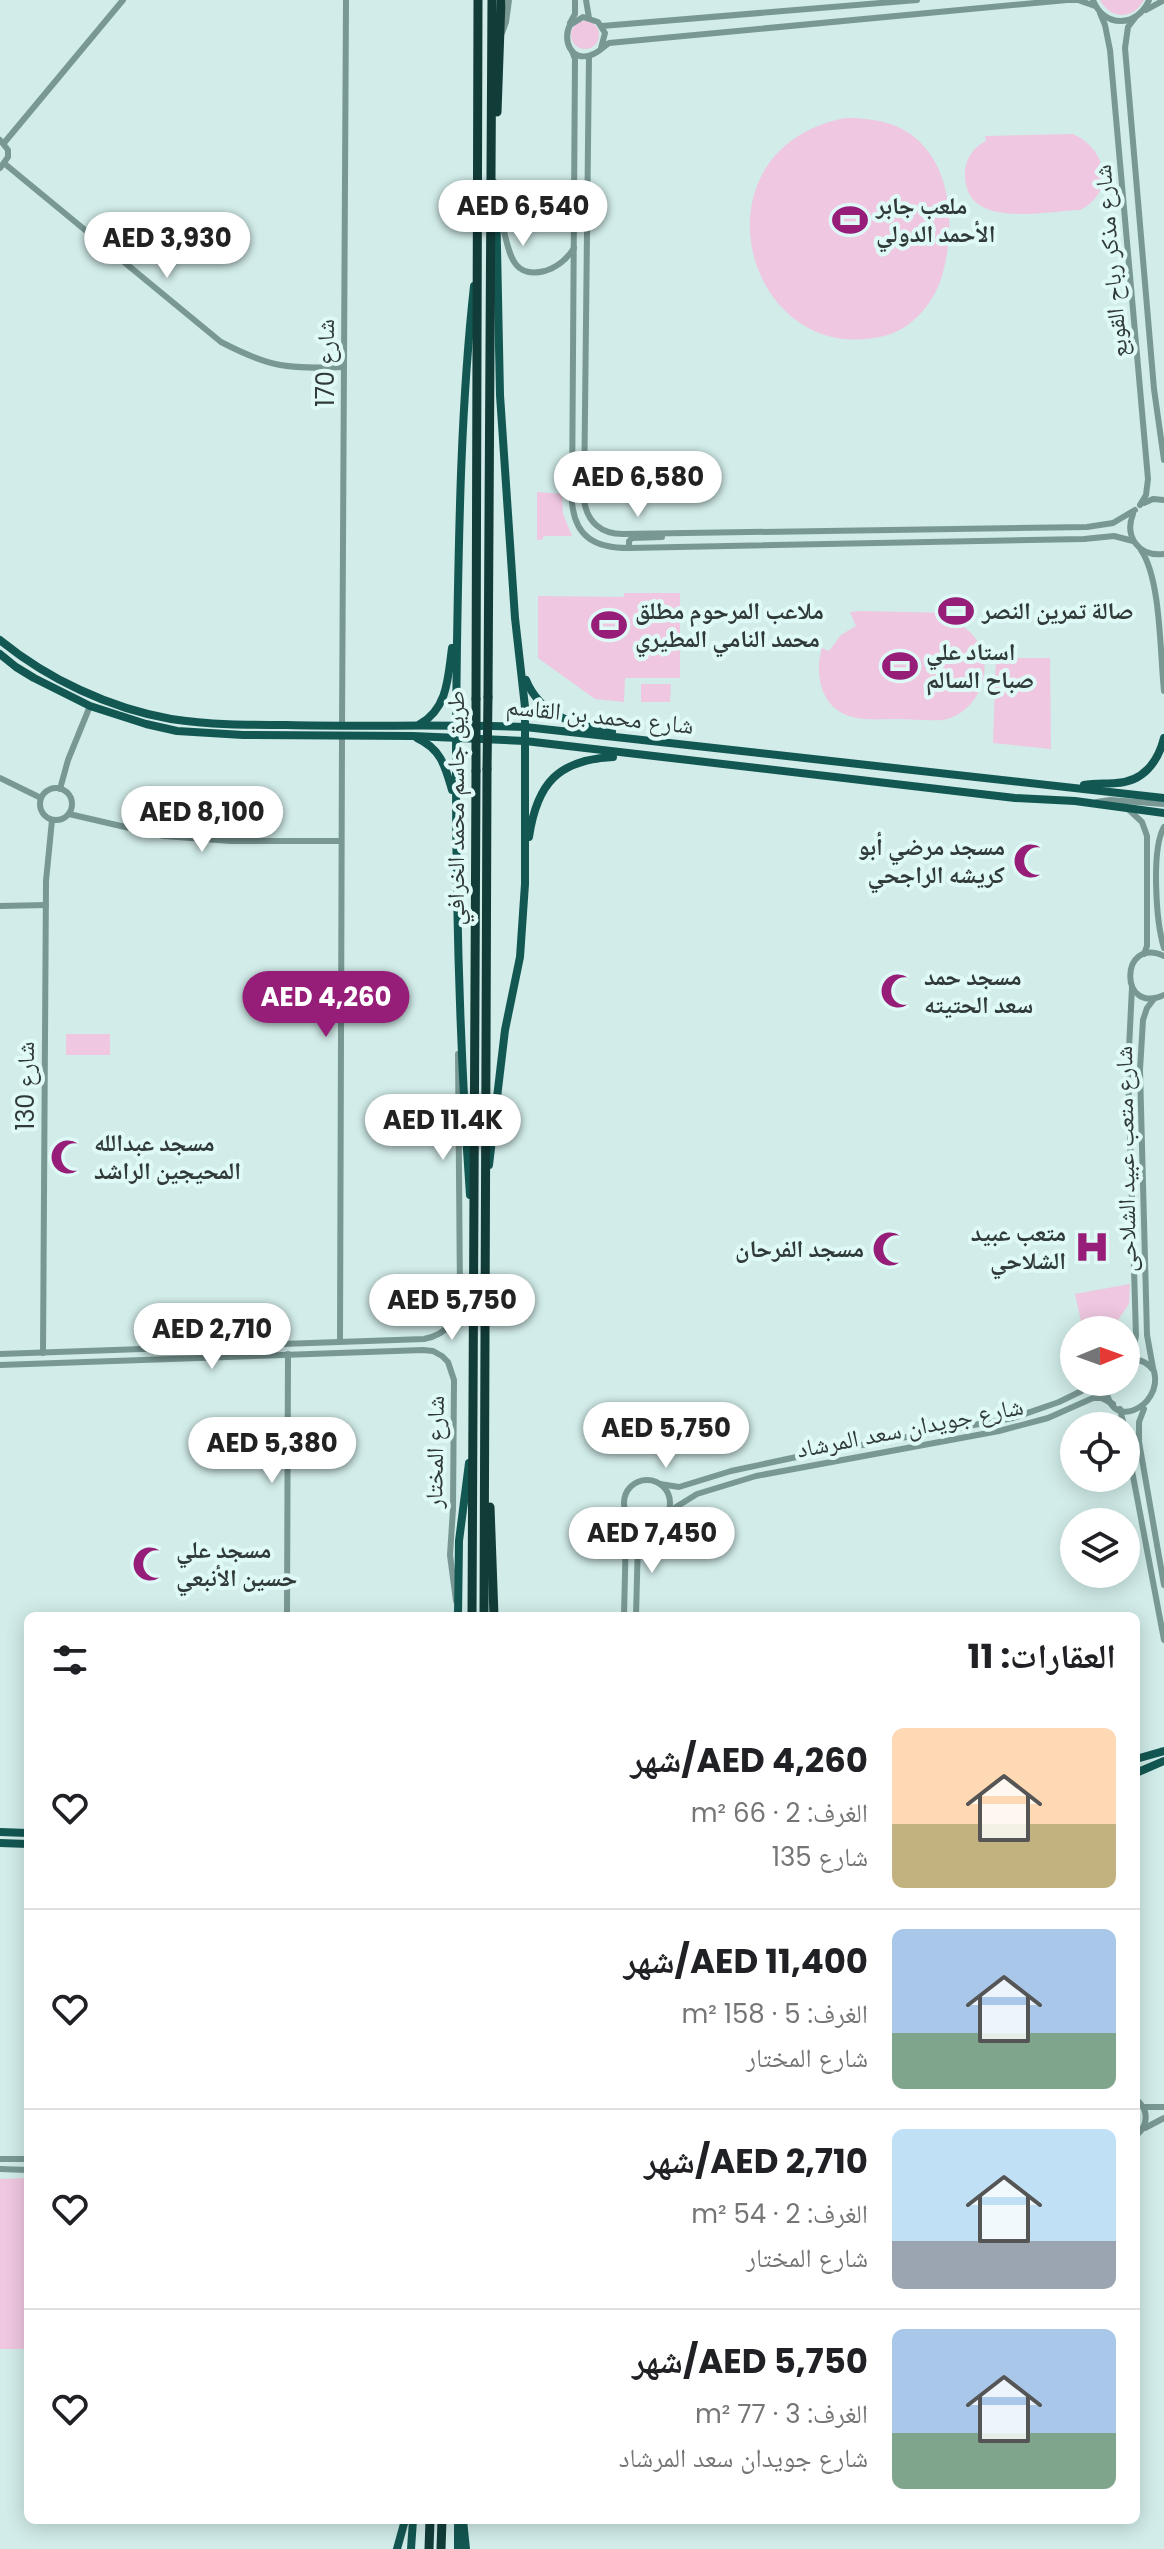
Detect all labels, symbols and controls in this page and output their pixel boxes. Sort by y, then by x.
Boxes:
street label: شارع مذكر رباح القوبع [1086,163,1135,359]
pin: AED 6,540 [431,180,615,248]
text: AED 6,540 [456,188,590,224]
place label: ملعب جابر الأحمد الدولي [875,189,996,253]
sports icon: ملعب جابر الأحمد الدولي [831,201,869,239]
pin: AED 3,930 [75,212,259,280]
text: AED 3,930 [102,220,232,256]
street label: شارع 170 [309,319,342,407]
pin: AED 6,580 [546,451,730,519]
text: AED 6,580 [572,459,704,495]
sports icon: صالة تمرين النصر [937,592,975,630]
place label: ملاعب المرحوم مطلق محمد النامي المطيري [635,594,824,658]
place label: صالة تمرين النصر [981,594,1134,627]
sports icon: ملاعب المرحوم مطلق محمد النامي المطيري [590,606,628,644]
place label: استاد علي صباح السالم [926,635,1034,696]
sports icon: استاد علي صباح السالم [881,647,919,685]
street label: شارع محمد بن القاسم [505,689,695,742]
street label: طريق جاسم محمد الخرافي [439,690,475,926]
pin: AED 8,100 [110,786,294,854]
text: AED 8,100 [139,794,265,830]
place label: مسجد مرضي أبو كريشه الراجحي [858,830,1005,894]
mosque icon: مسجد مرضي أبو كريشه الراجحي [1012,842,1050,880]
place label: مسجد حمد سعد الحتيته [924,960,1033,1021]
pin: AED 4,260 [234,971,418,1039]
mosque icon: مسجد حمد سعد الحتيته [879,972,917,1010]
text: AED 4,260 [260,979,392,1015]
street label: شارع 130 [9,1042,42,1130]
street label: شارع متعب عبيد الشلاحى [1107,1046,1144,1272]
pin: AED 11.4K [351,1094,535,1162]
text: AED 11.4K [383,1102,503,1138]
place label: مسجد عبدالله المحيجين الراشد [94,1126,241,1187]
mosque icon: مسجد عبدالله المحيجين الراشد [49,1138,87,1176]
place label: متعب عبيد الشلاحي [971,1216,1066,1280]
hospital icon: متعب عبيد الشلاحي [1073,1228,1111,1266]
mosque icon: مسجد الفرحان [871,1230,909,1268]
place label: مسجد الفرحان [735,1232,864,1265]
pin: AED 5,750 [360,1274,544,1342]
text: AED 5,750 [387,1282,517,1318]
pin: AED 2,710 [120,1303,304,1371]
text: AED 2,710 [152,1311,272,1347]
north arrow [1060,1316,1140,1396]
map controls [1060,1316,1140,1588]
street label: شارع جويدان سعد المرشاد [794,1389,1026,1466]
street label: شارع المختار [417,1395,452,1510]
pin: AED 5,750 [574,1402,758,1470]
text: AED 5,750 [601,1410,731,1446]
button: locate [1060,1412,1140,1492]
pin: AED 5,380 [180,1417,364,1485]
text: AED 5,380 [206,1425,338,1461]
pin: AED 7,450 [560,1507,744,1575]
button: layers [1060,1508,1140,1588]
text: AED 7,450 [587,1515,717,1551]
place label: مسجد علي حسين الأنبعي [176,1533,297,1597]
mosque icon: مسجد علي حسين الأنبعي [131,1545,169,1583]
text: العقارات: 11 [968,1632,1116,1680]
icon: filters [48,1638,92,1682]
text: AED 4,260/شهر [630,1736,868,1784]
icon: home [956,1760,1052,1856]
icon: heart [48,1786,92,1830]
text: الغرف: 2 · 66 m² [691,1795,868,1831]
text: شارع 135 [772,1839,868,1875]
text: AED 11,400/شهر [624,1937,868,1985]
icon: home [956,1961,1052,2057]
icon: heart [48,1987,92,2031]
text: الغرف: 5 · 158 m² [681,1996,868,2032]
text: شارع المختار [746,2040,868,2076]
text: AED 2,710/شهر [644,2137,868,2185]
icon: home [956,2161,1052,2257]
icon: heart [48,2187,92,2231]
text: الغرف: 2 · 54 m² [691,2196,868,2232]
text: شارع المختار [746,2240,868,2276]
text: AED 5,750/شهر [632,2337,868,2385]
icon: home [956,2361,1052,2457]
icon: heart [48,2387,92,2431]
text: الغرف: 3 · 77 m² [695,2396,868,2432]
text: شارع جويدان سعد المرشاد [619,2440,868,2476]

